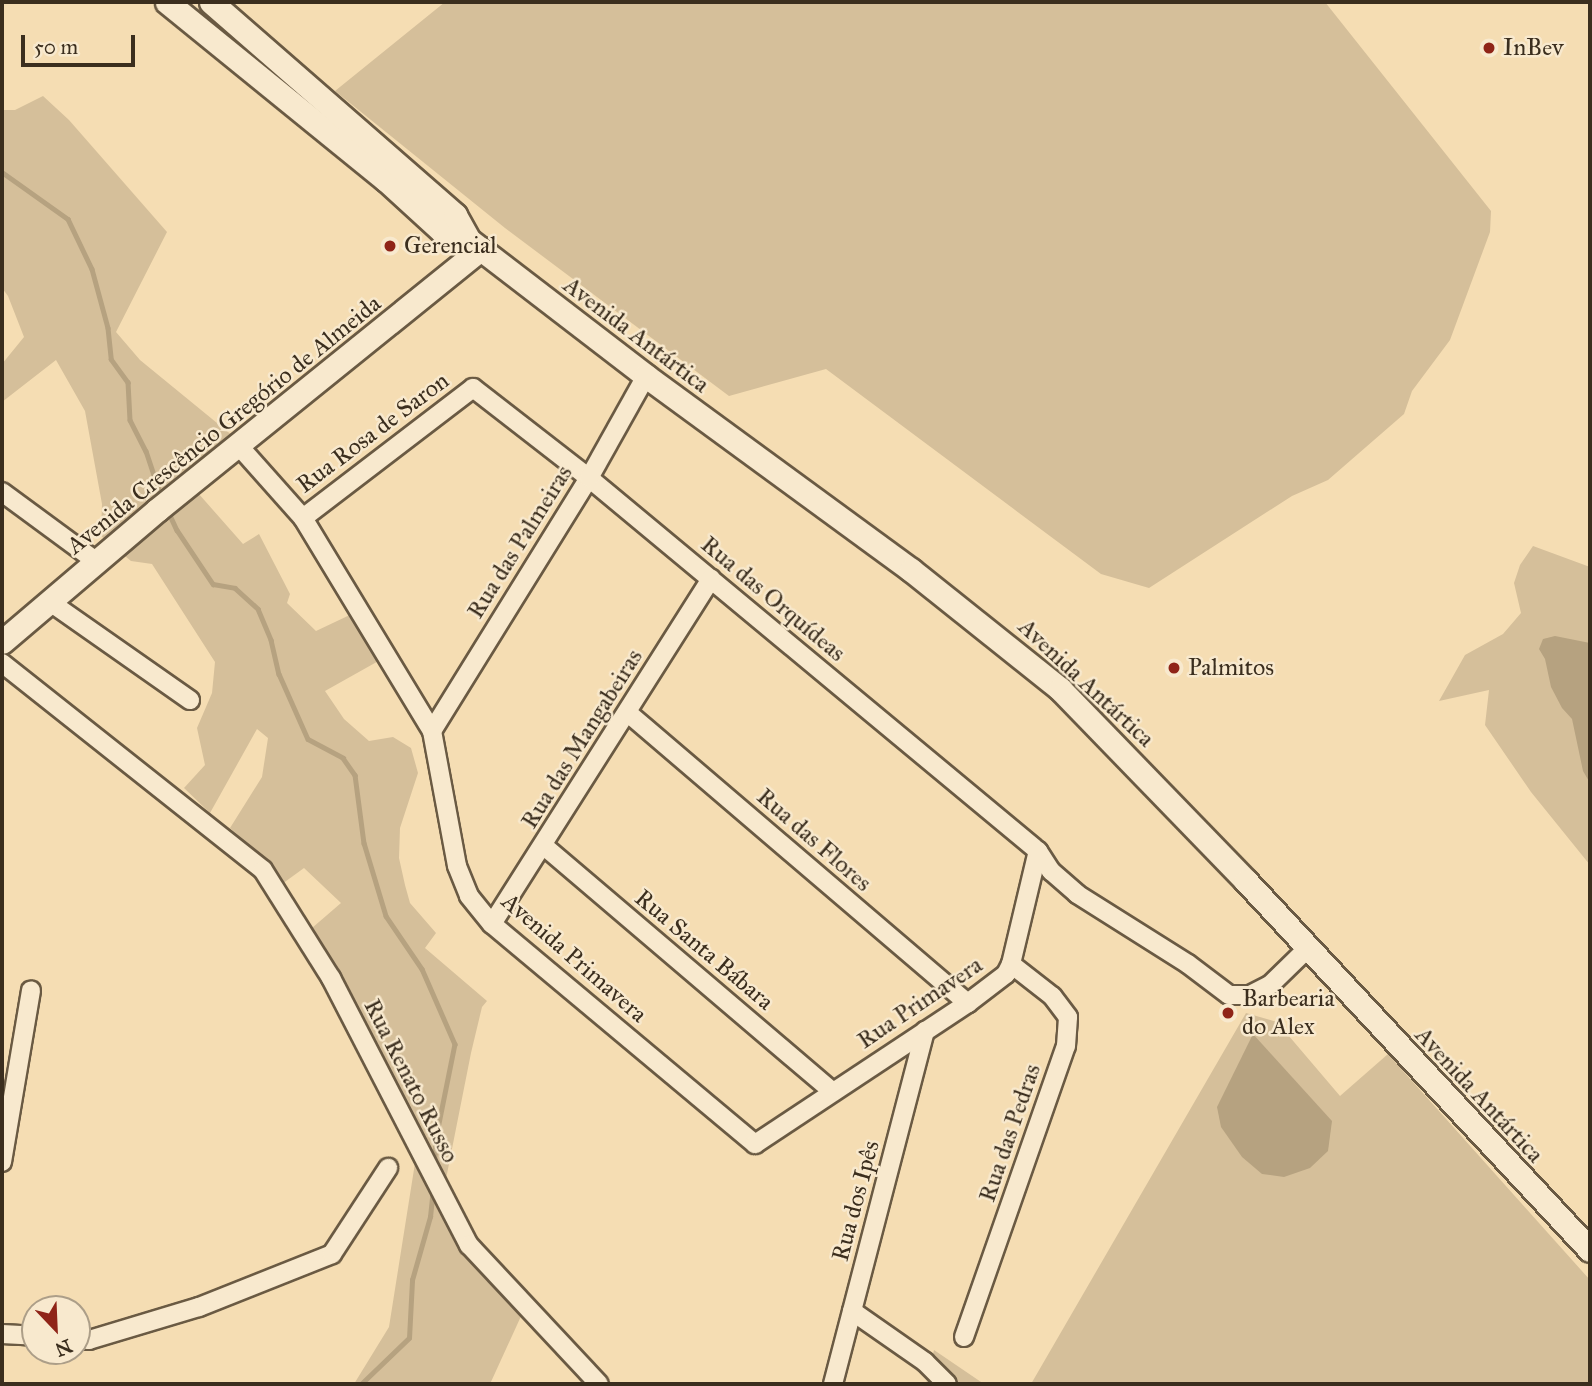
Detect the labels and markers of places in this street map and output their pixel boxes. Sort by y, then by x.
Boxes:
place label: InBev [1503,34,1564,62]
marker: InBev [1481,40,1497,56]
place label: Gerencial [404,232,497,260]
marker: Gerencial [382,238,398,254]
place label: Palmitos [1188,654,1274,682]
marker: Palmitos [1166,660,1182,676]
place label: Barbearia do Alex [1242,985,1335,1041]
marker: Barbearia do Alex [1220,1005,1236,1021]

